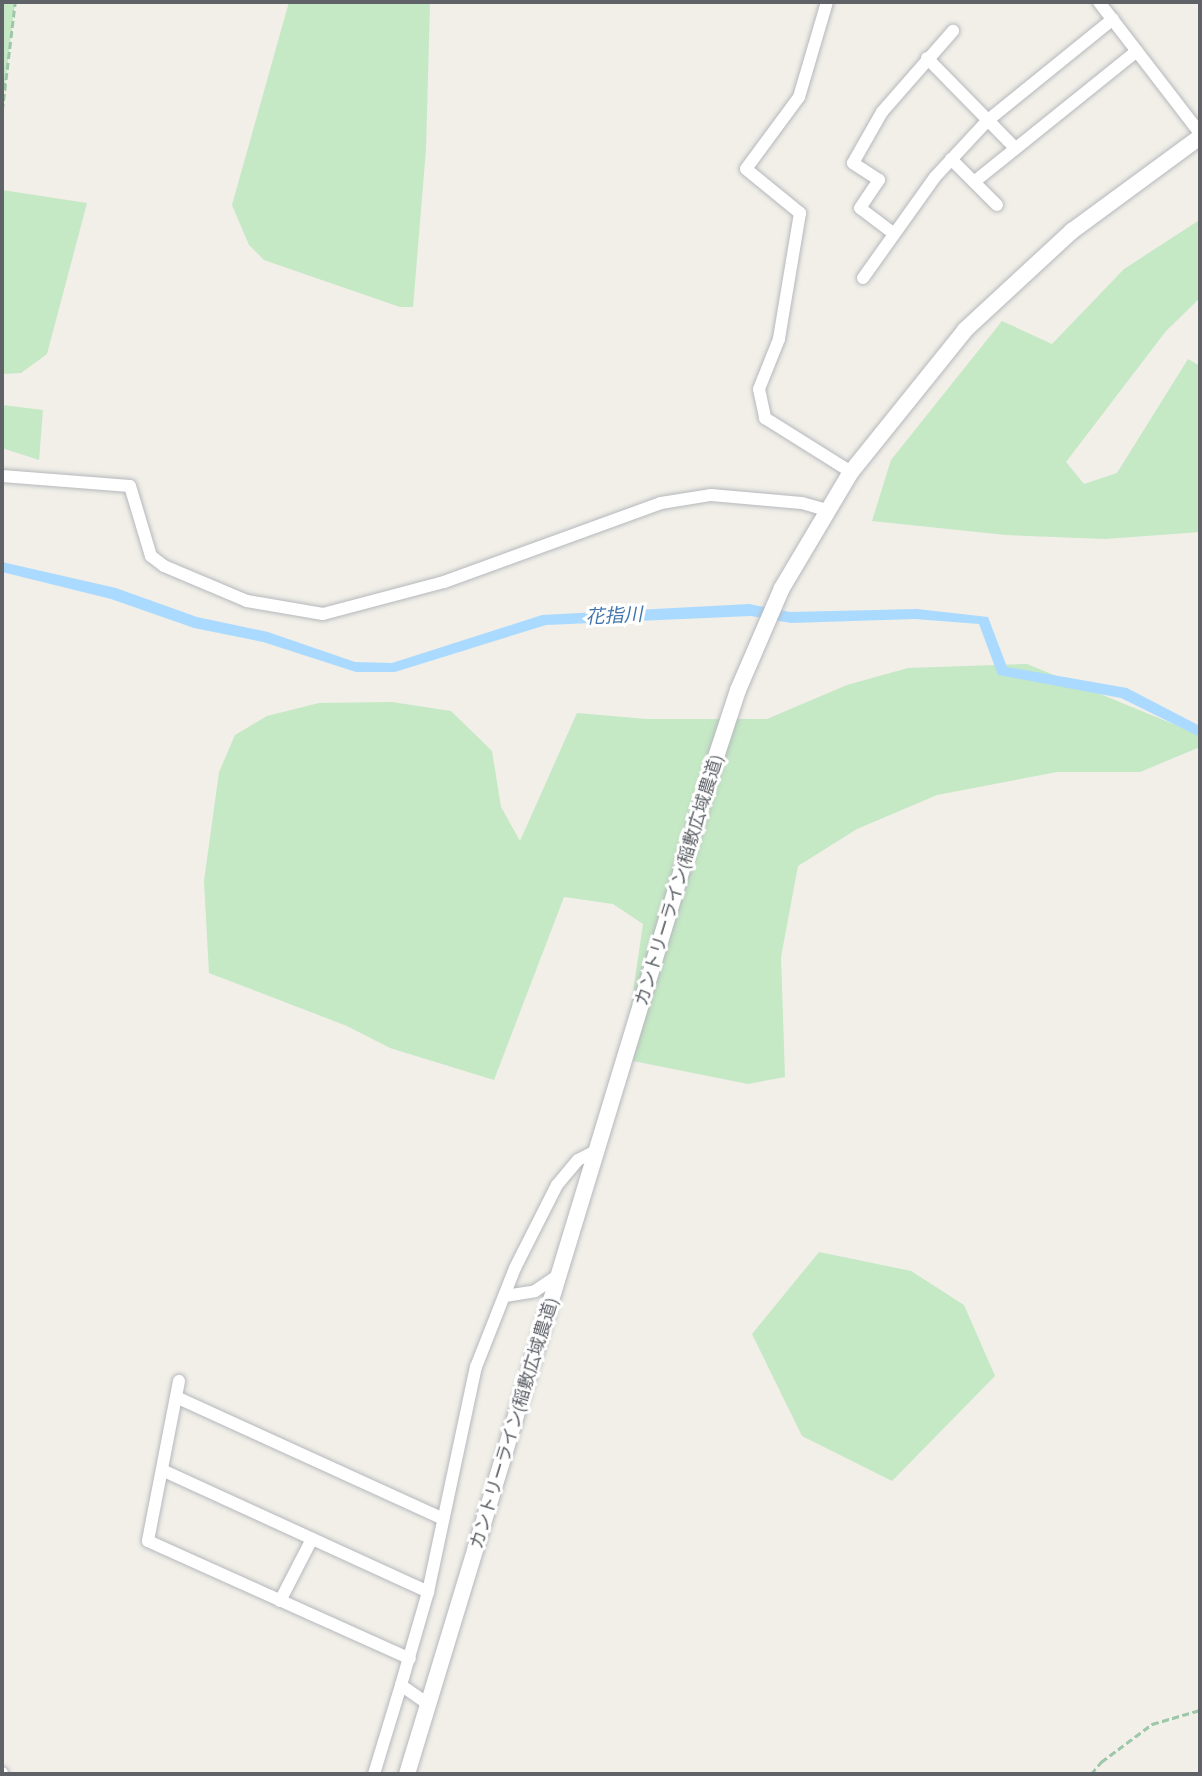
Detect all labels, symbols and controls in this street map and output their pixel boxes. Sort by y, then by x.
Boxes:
water label: 花指川 [585,603,643,629]
street label: カントリーライン(稲敷広域農道) [631,753,727,1009]
street label: カントリーライン(稲敷広域農道) [466,1296,562,1552]

